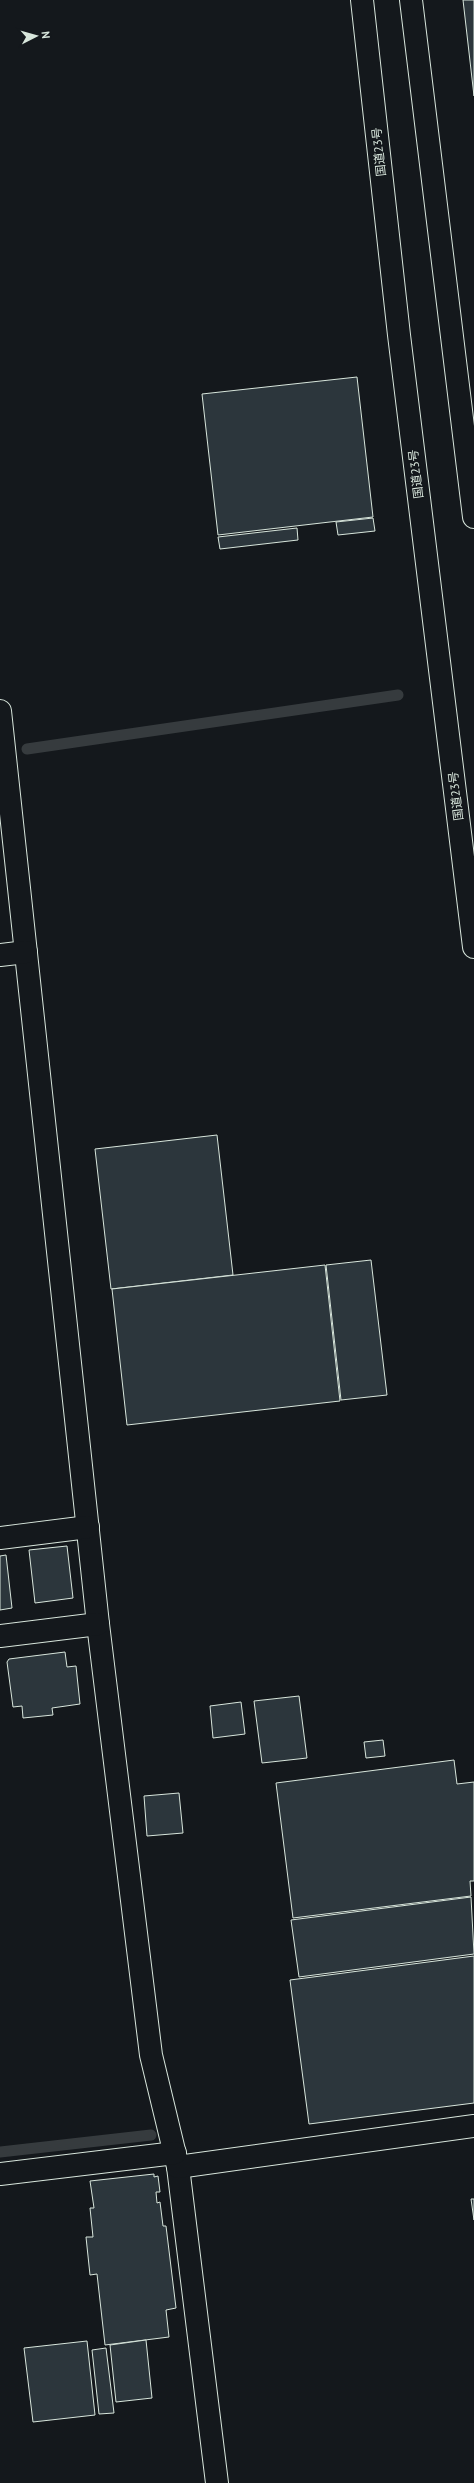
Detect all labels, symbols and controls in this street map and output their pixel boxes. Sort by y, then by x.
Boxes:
north arrow [16,16,56,56]
text: N [39,31,53,39]
street label: 国道23号 [368,127,389,177]
street label: 国道23号 [405,449,426,499]
street label: 国道23号 [445,771,466,821]

